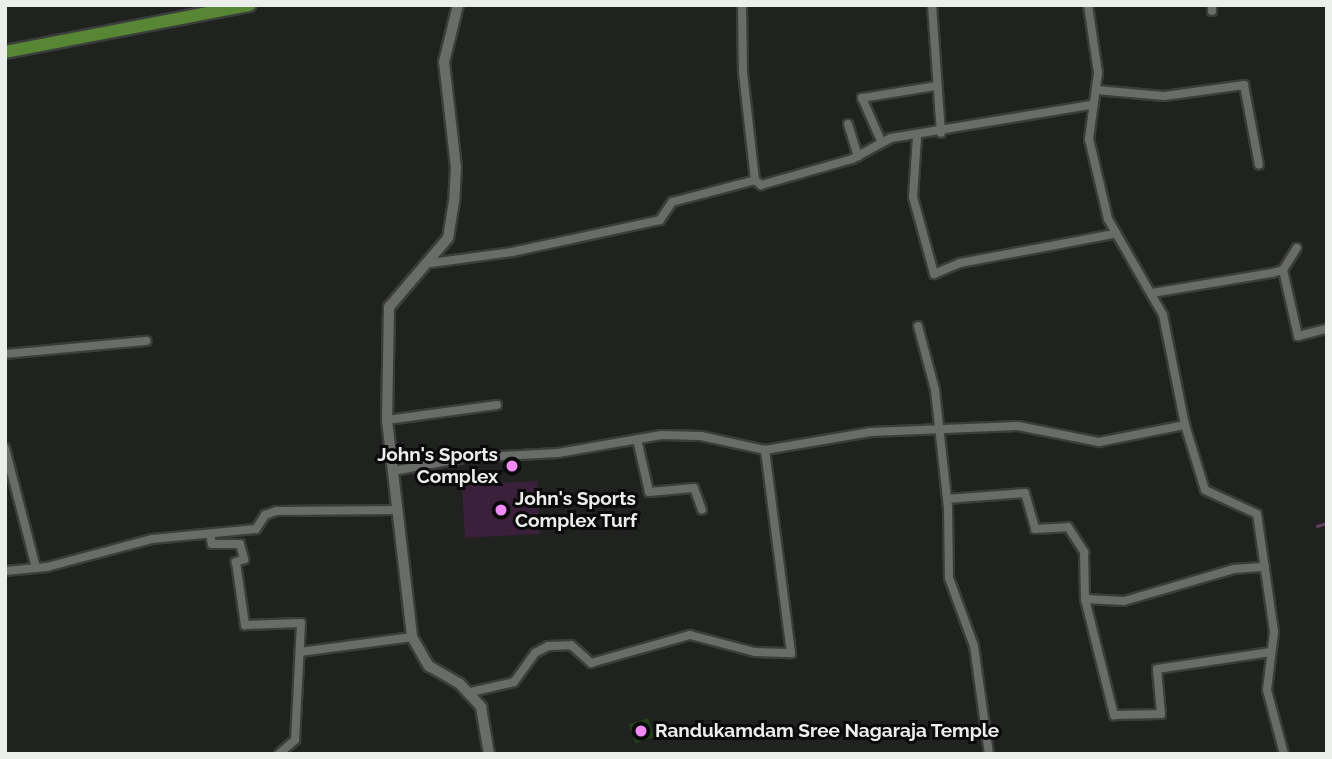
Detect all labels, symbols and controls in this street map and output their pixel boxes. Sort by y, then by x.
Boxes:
place label: John's Sports Complex [377,444,498,488]
marker: John's Sports Complex [504,458,520,474]
place label: John's Sports Complex Turf [515,488,638,532]
marker: John's Sports Complex Turf [493,502,509,518]
place label: Randukamdam Sree Nagaraja Temple [655,720,1000,742]
marker: Randukamdam Sree Nagaraja Temple [633,723,649,739]

